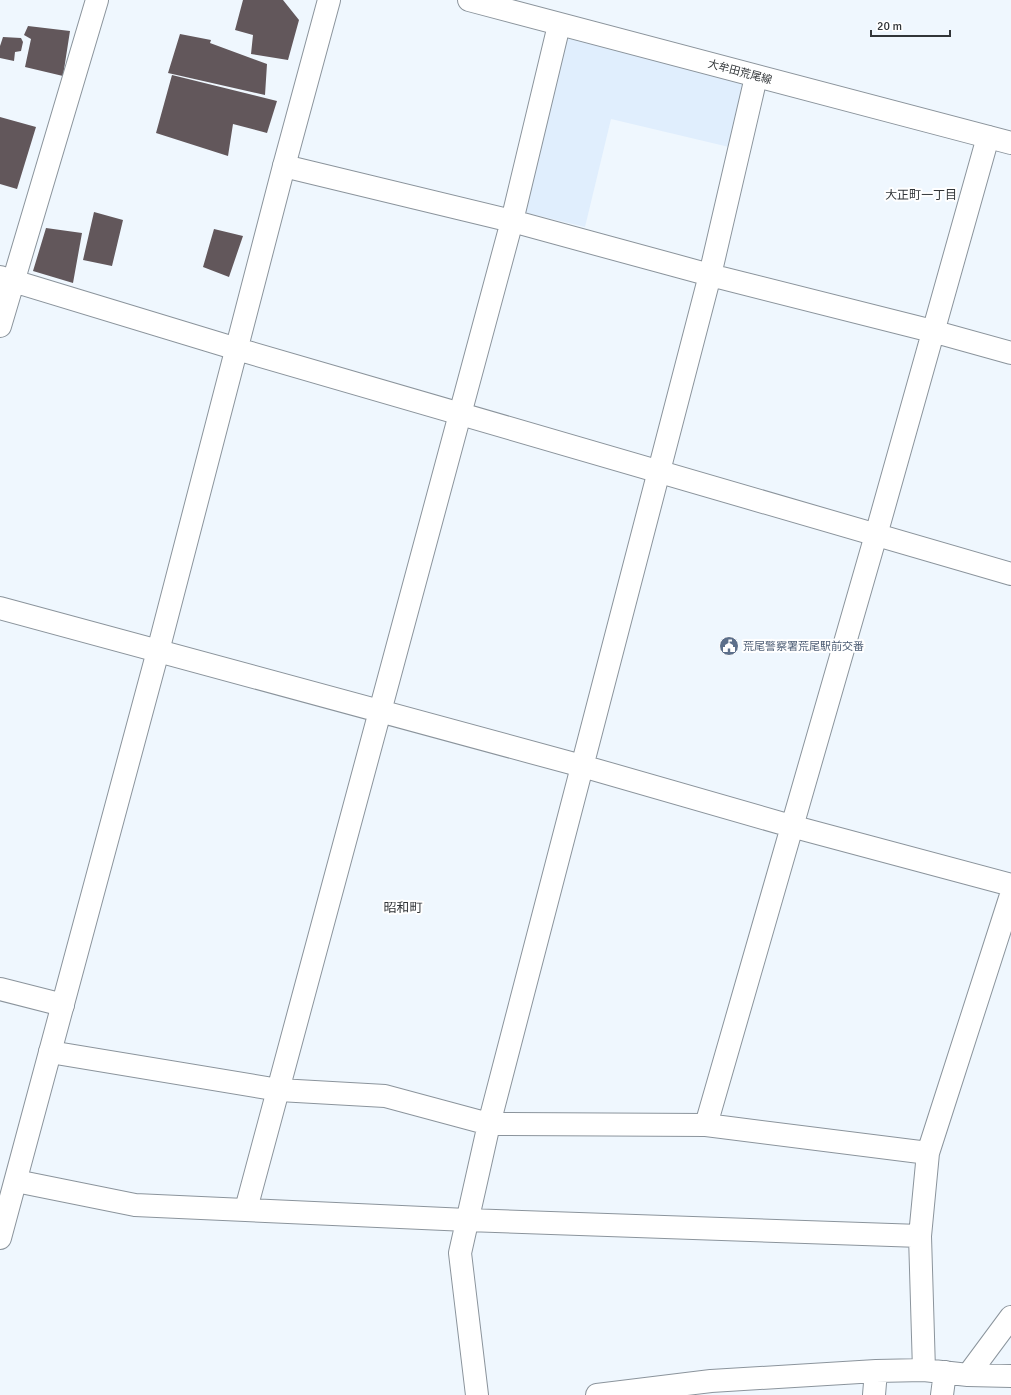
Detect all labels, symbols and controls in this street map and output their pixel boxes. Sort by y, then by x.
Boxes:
scale bar [871,12,950,38]
text: 20 m [877,19,902,34]
street label: 大牟田荒尾線 [706,57,774,87]
district label: 大正町一丁目 [885,188,957,203]
public building icon: 荒尾警察署荒尾駅前交番 [718,635,740,657]
place label: 荒尾警察署荒尾駅前交番 [743,640,864,653]
district label: 昭和町 [383,900,423,916]

